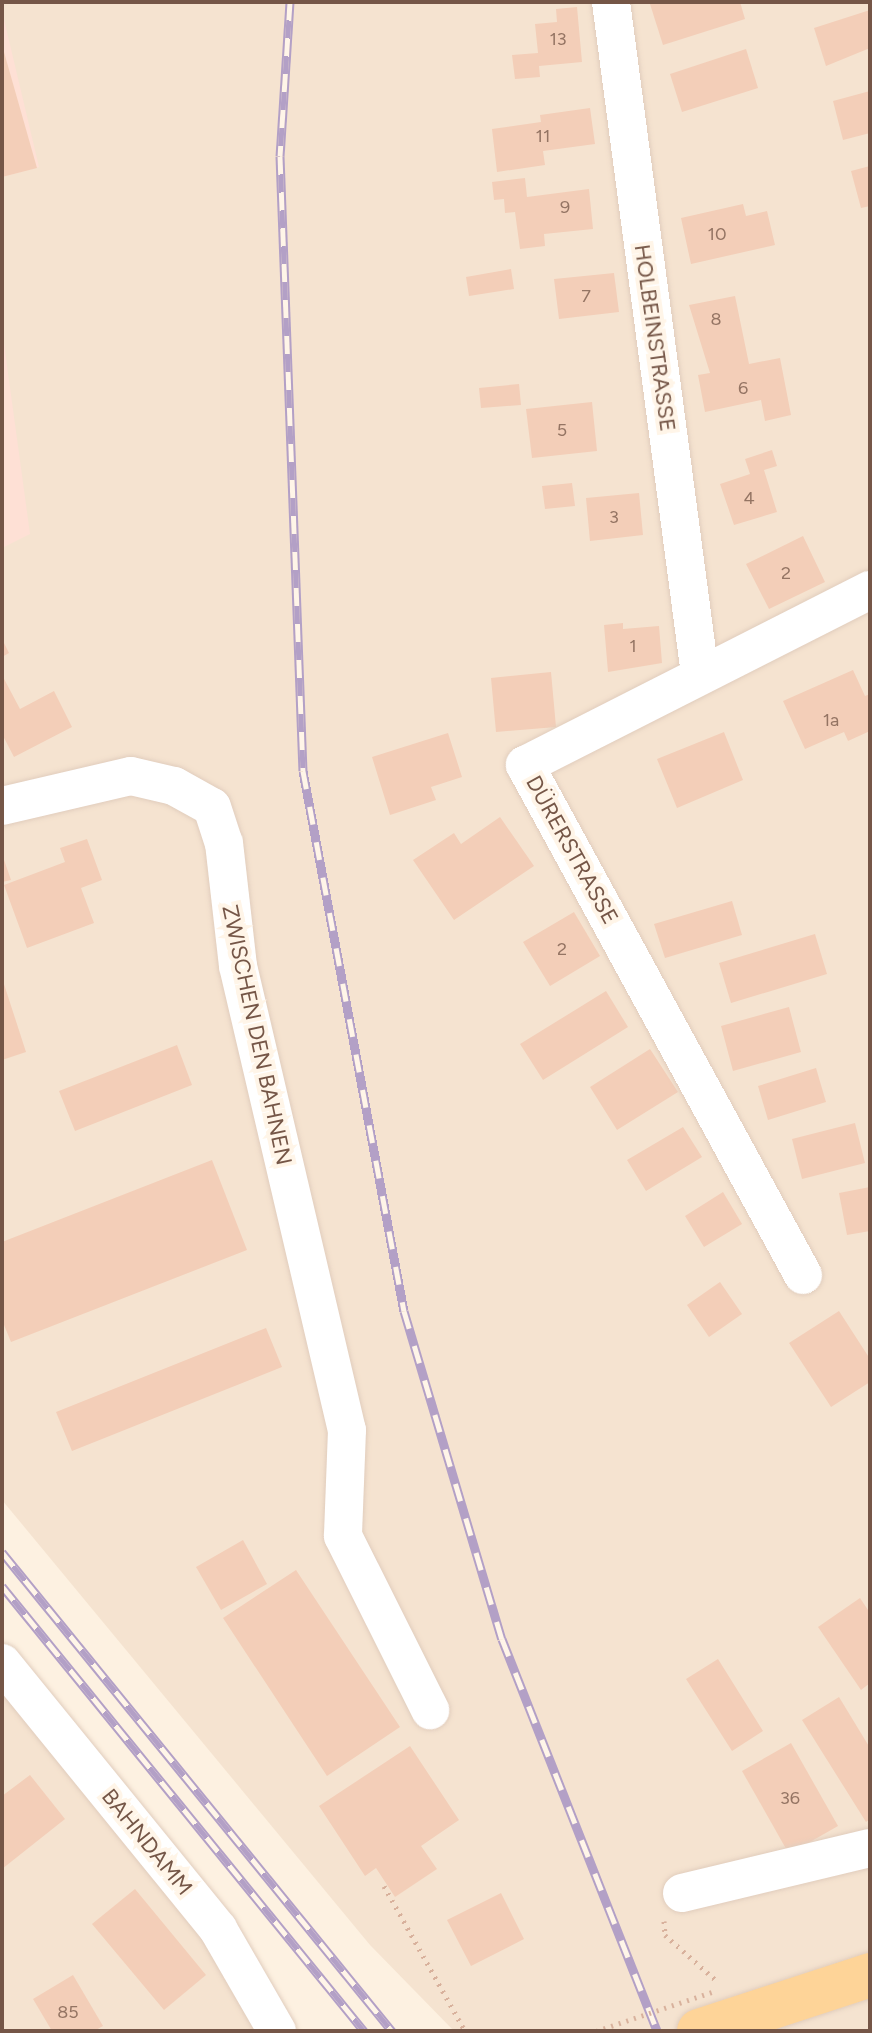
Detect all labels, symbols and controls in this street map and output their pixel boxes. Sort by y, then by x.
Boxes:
house number: 13 [549,28,567,50]
house number: 11 [536,125,550,147]
house number: 9 [560,196,570,218]
house number: 10 [708,223,726,245]
street label: HOLBEINSTRASSE [629,243,681,433]
house number: 7 [581,285,591,307]
house number: 8 [710,308,722,330]
house number: 6 [738,377,748,399]
house number: 5 [557,419,567,441]
house number: 4 [743,487,755,509]
house number: 3 [609,506,619,528]
house number: 2 [781,562,791,584]
house number: 1 [629,635,637,657]
house number: 1a [823,709,839,731]
street label: DÜRERSTRASSE [520,771,624,929]
street label: ZWISCHEN DEN BAHNEN [217,903,297,1167]
house number: 2 [557,938,567,960]
street label: BAHNDAMM [96,1784,198,1900]
house number: 36 [780,1787,800,1809]
house number: 85 [57,2001,79,2023]

